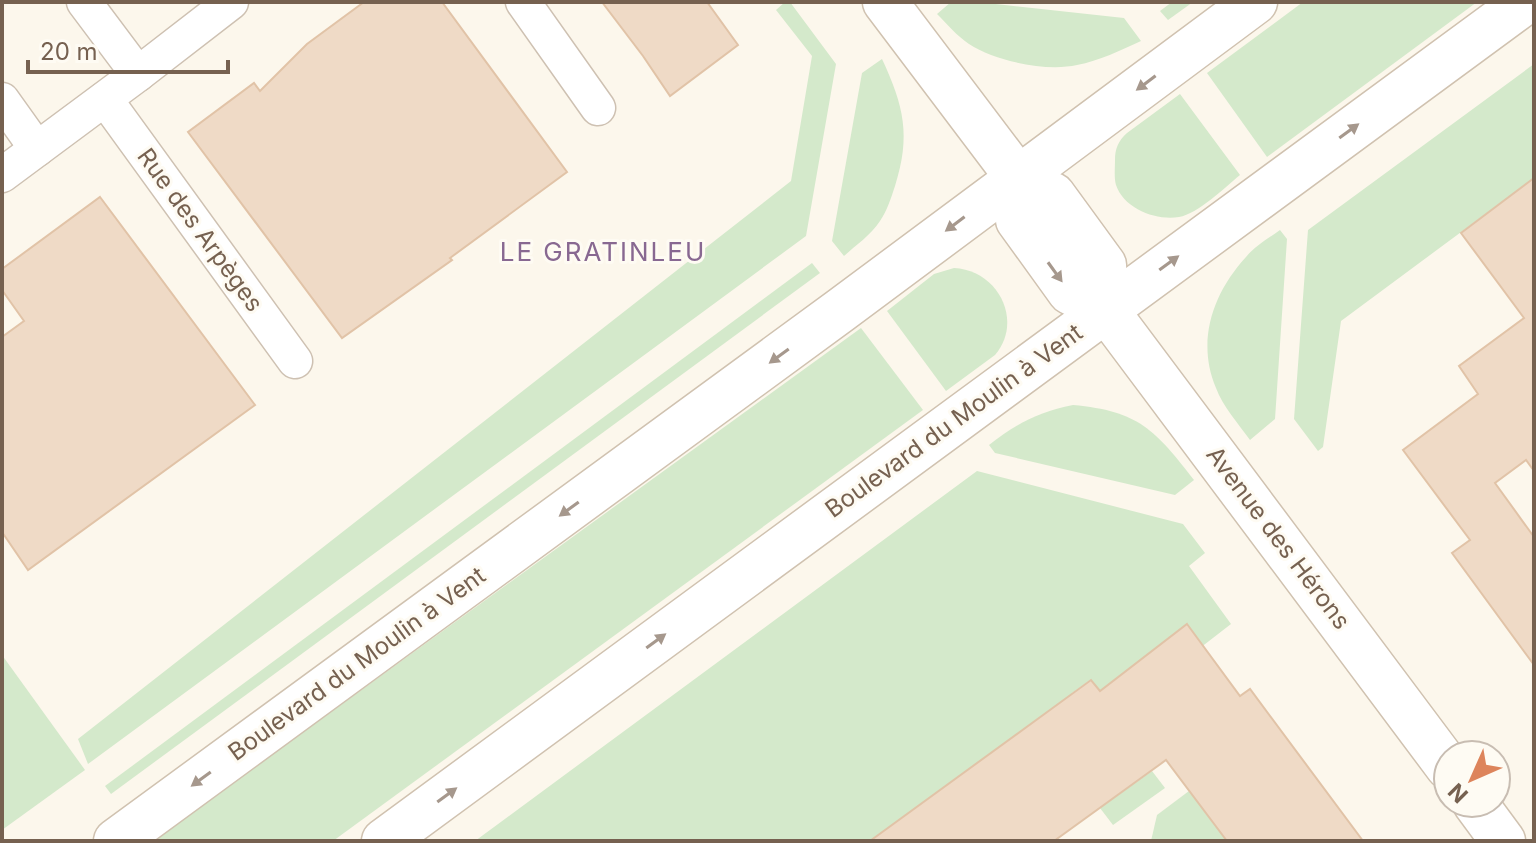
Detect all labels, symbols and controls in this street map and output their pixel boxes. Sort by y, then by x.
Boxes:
scale bar [28,24,228,74]
text: 20 m [40,37,98,66]
one-way arrow [1136,74,1156,90]
one-way arrow [1339,123,1360,139]
street label: Rue des Arpèges [132,142,269,317]
one-way arrow [945,216,966,232]
district label: LE GRATINLEU [500,236,706,267]
one-way arrow [1159,256,1179,272]
one-way arrow [1047,261,1062,282]
street label: Boulevard du Moulin à Vent [820,317,1088,524]
one-way arrow [768,348,789,363]
street label: Avenue des Hérons [1200,441,1356,635]
one-way arrow [558,501,579,517]
street label: Boulevard du Moulin à Vent [223,560,491,767]
one-way arrow [646,633,667,649]
north arrow [1432,739,1512,819]
one-way arrow [190,771,212,787]
text: N [1443,778,1473,808]
one-way arrow [437,787,457,803]

